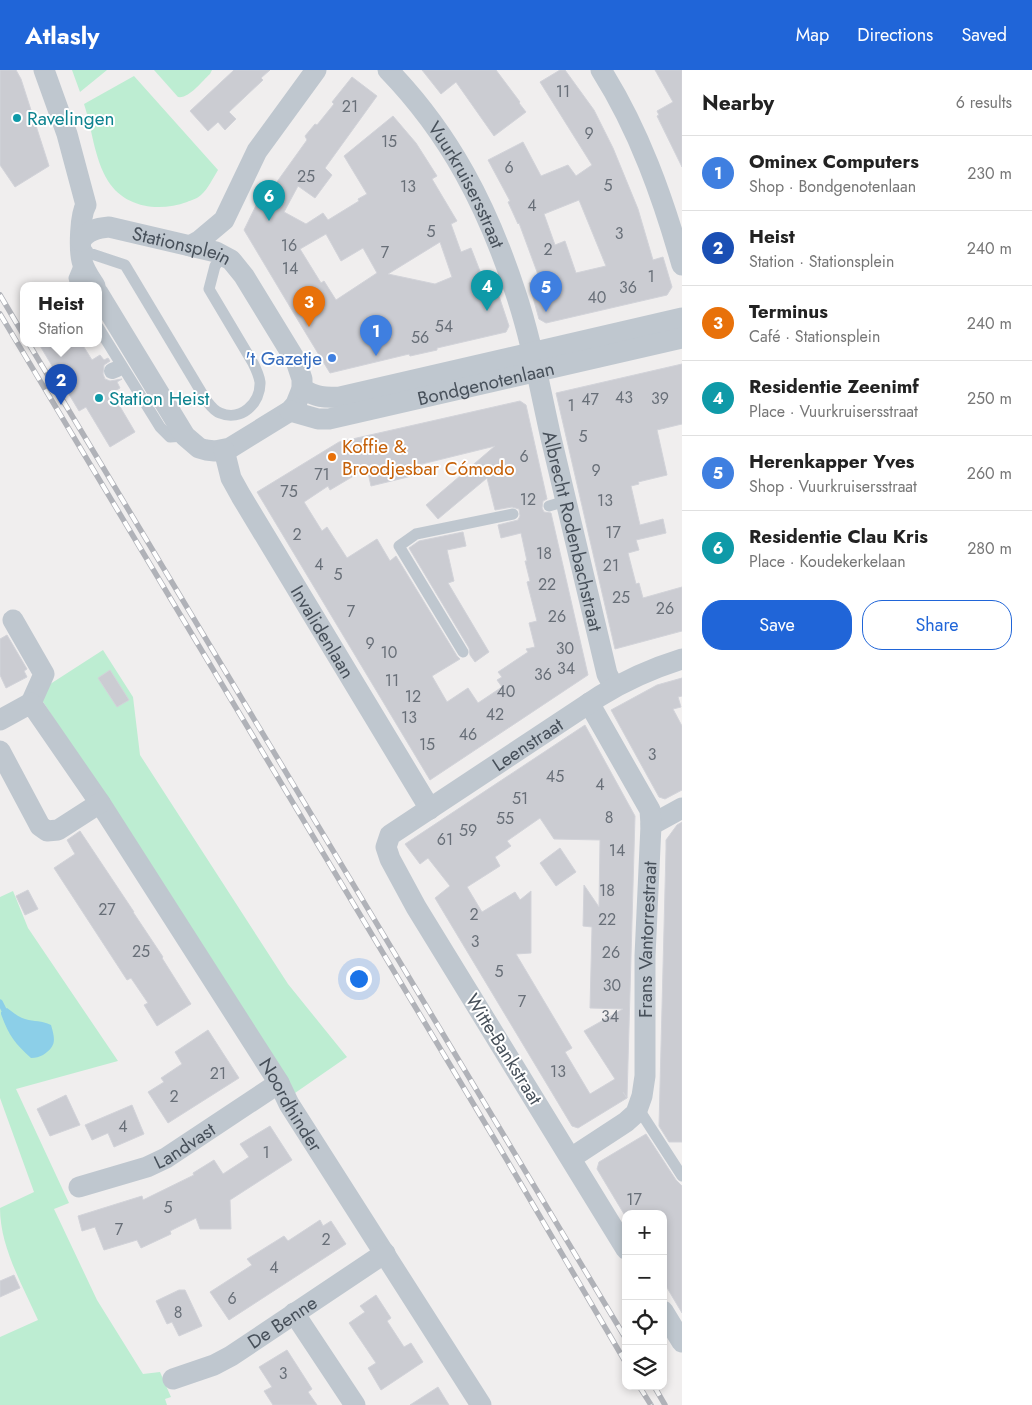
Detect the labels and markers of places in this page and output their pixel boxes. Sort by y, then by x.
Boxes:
place label: Ravelingen [27,105,114,132]
marker: Ravelingen [11,112,23,124]
pin: 6 [253,180,285,221]
pin: 4 [471,270,503,311]
pin: 5 [530,271,562,312]
pin: 3 [293,286,325,327]
pin: 1 [360,315,392,356]
place label: 't Gazetje [245,345,322,372]
marker: 't Gazetje [326,352,338,364]
pin: 2 [45,364,77,405]
place label: Station Heist [109,385,210,412]
marker: Station Heist [93,392,105,404]
place label: Koffie & Broodjesbar Cómodo [342,433,515,482]
marker: Koffie & Broodjesbar Cómodo [326,451,338,463]

